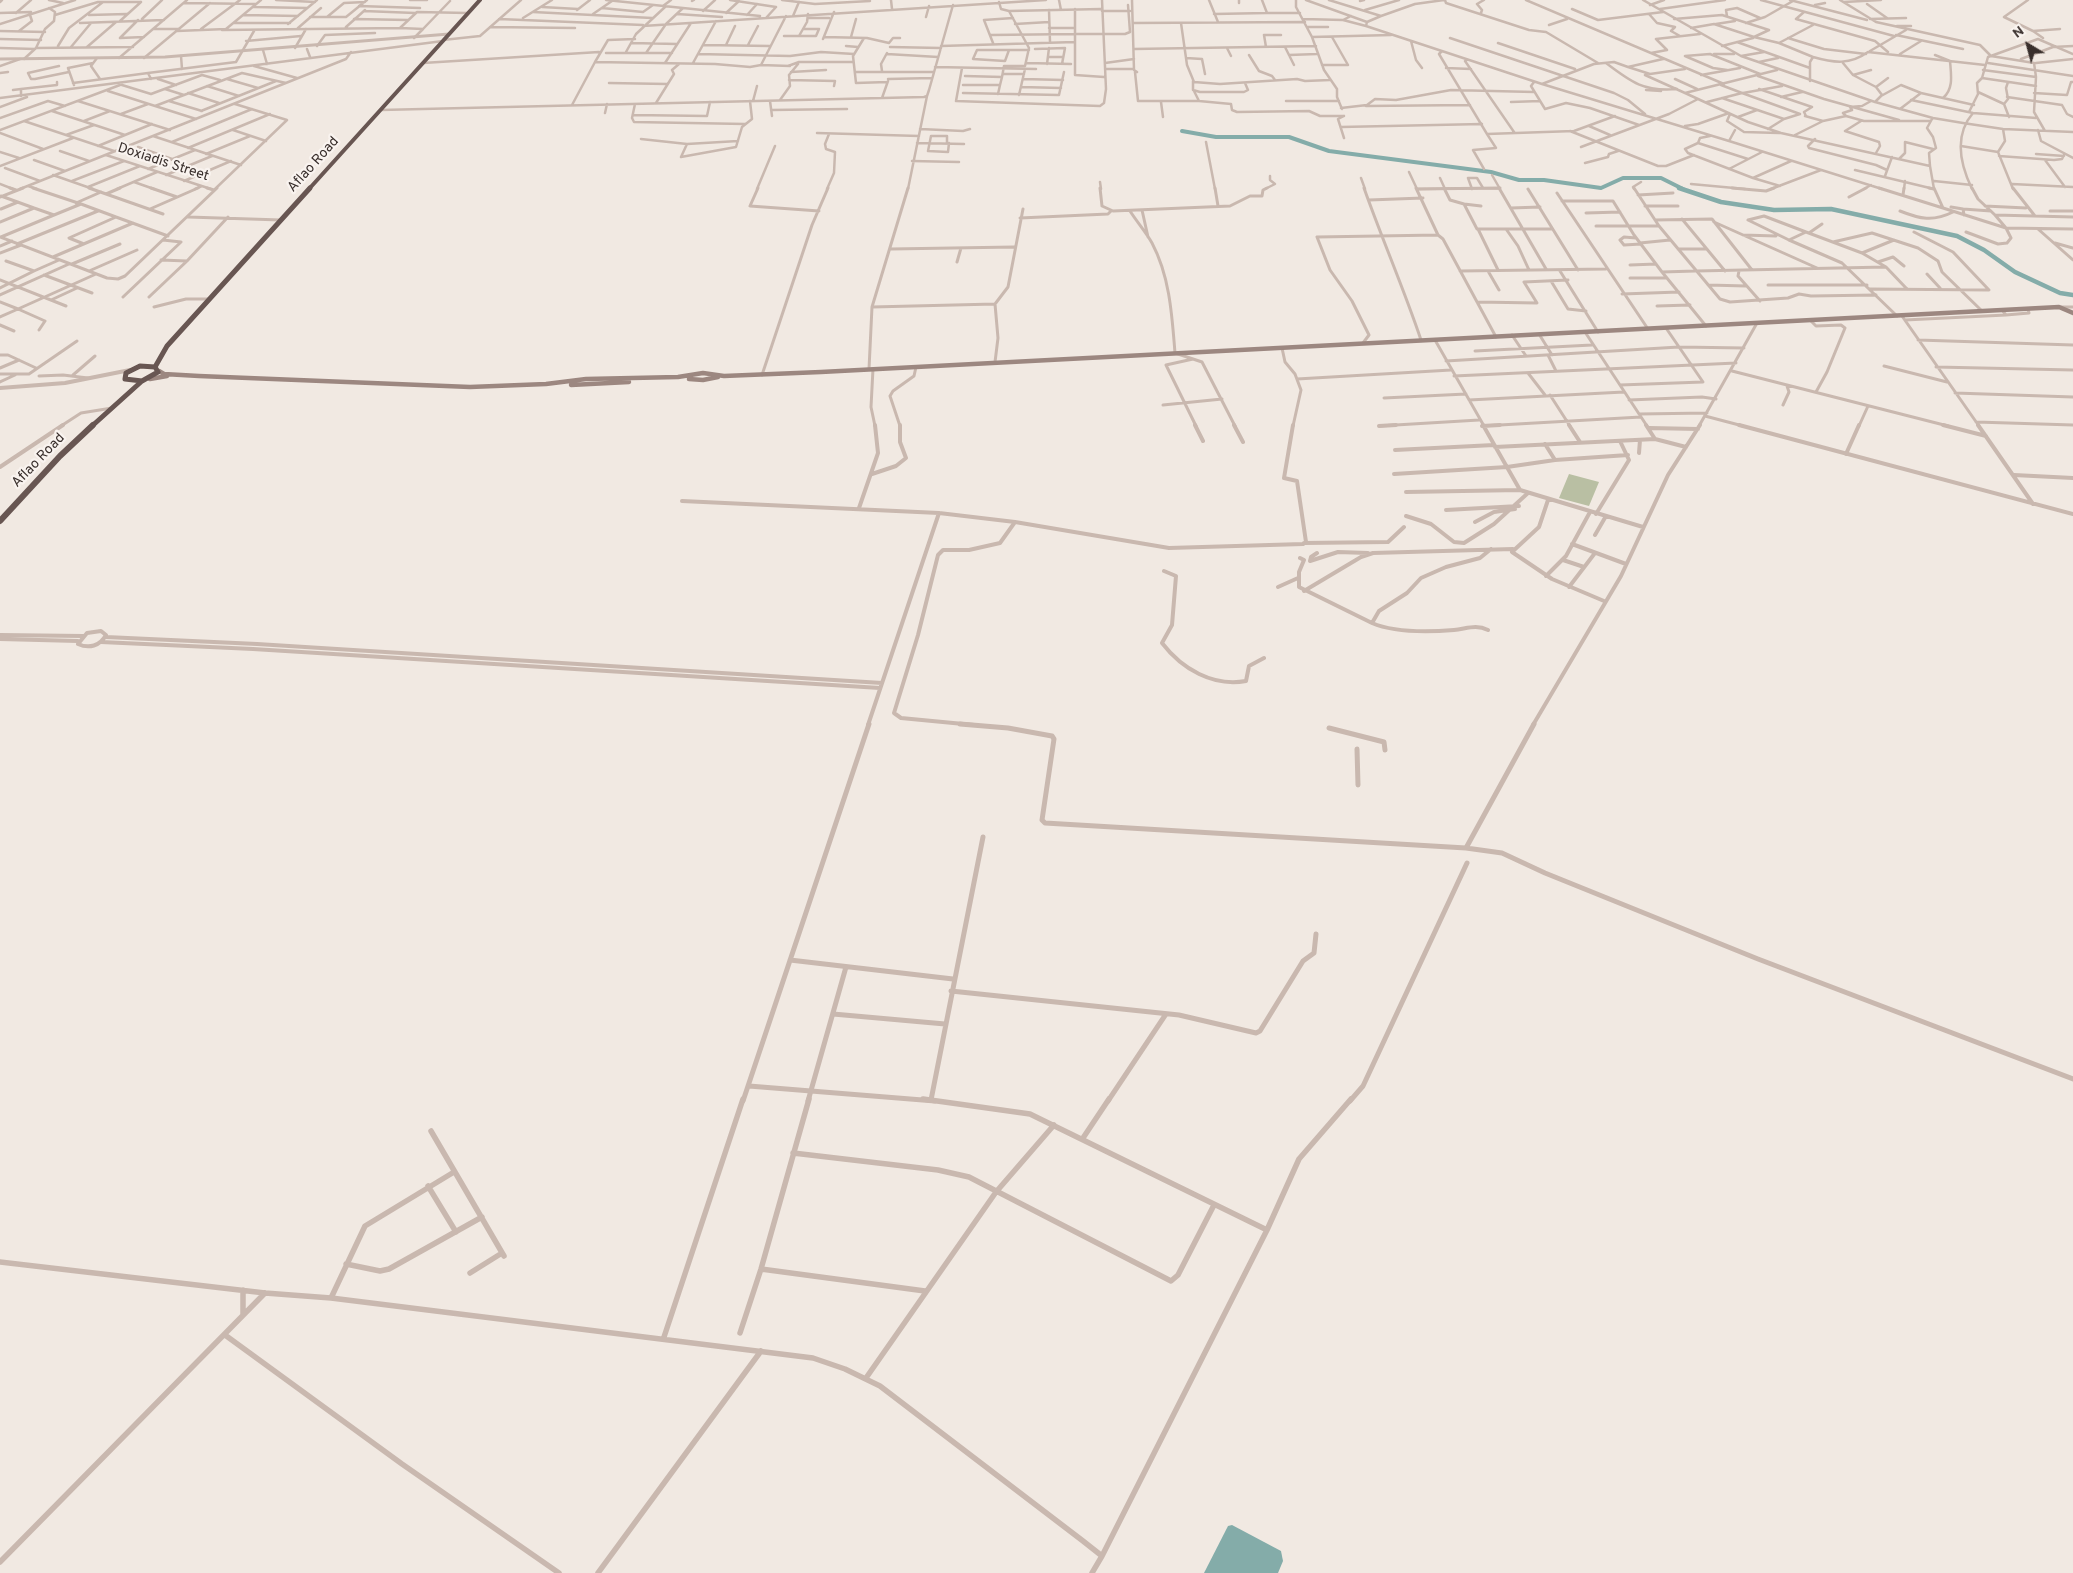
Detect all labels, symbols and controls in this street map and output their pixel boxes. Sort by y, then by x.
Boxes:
north arrow [2003,20,2053,70]
text: N [2010,23,2028,42]
street label: Aflao Road [285,134,343,196]
street label: Doxiadis Street [115,140,211,186]
street label: Aflao Road [9,430,69,492]

